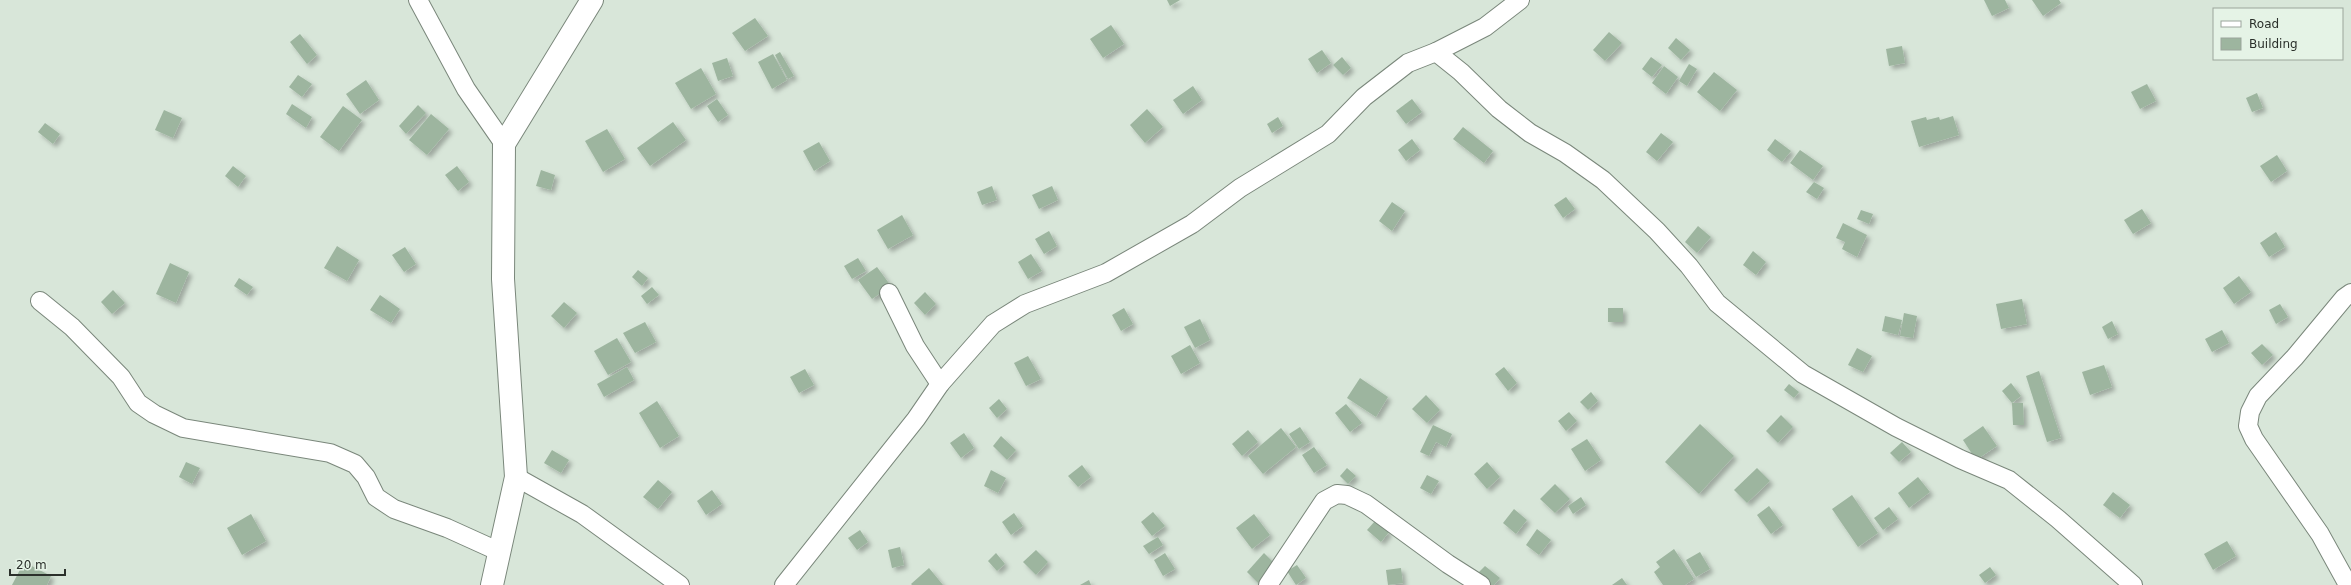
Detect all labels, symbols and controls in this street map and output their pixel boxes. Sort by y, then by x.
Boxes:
legend [2213,8,2343,60]
text: Road [2249,17,2279,31]
text: Building [2249,37,2298,51]
scale bar [10,551,65,577]
text: 20 m [16,558,47,572]

